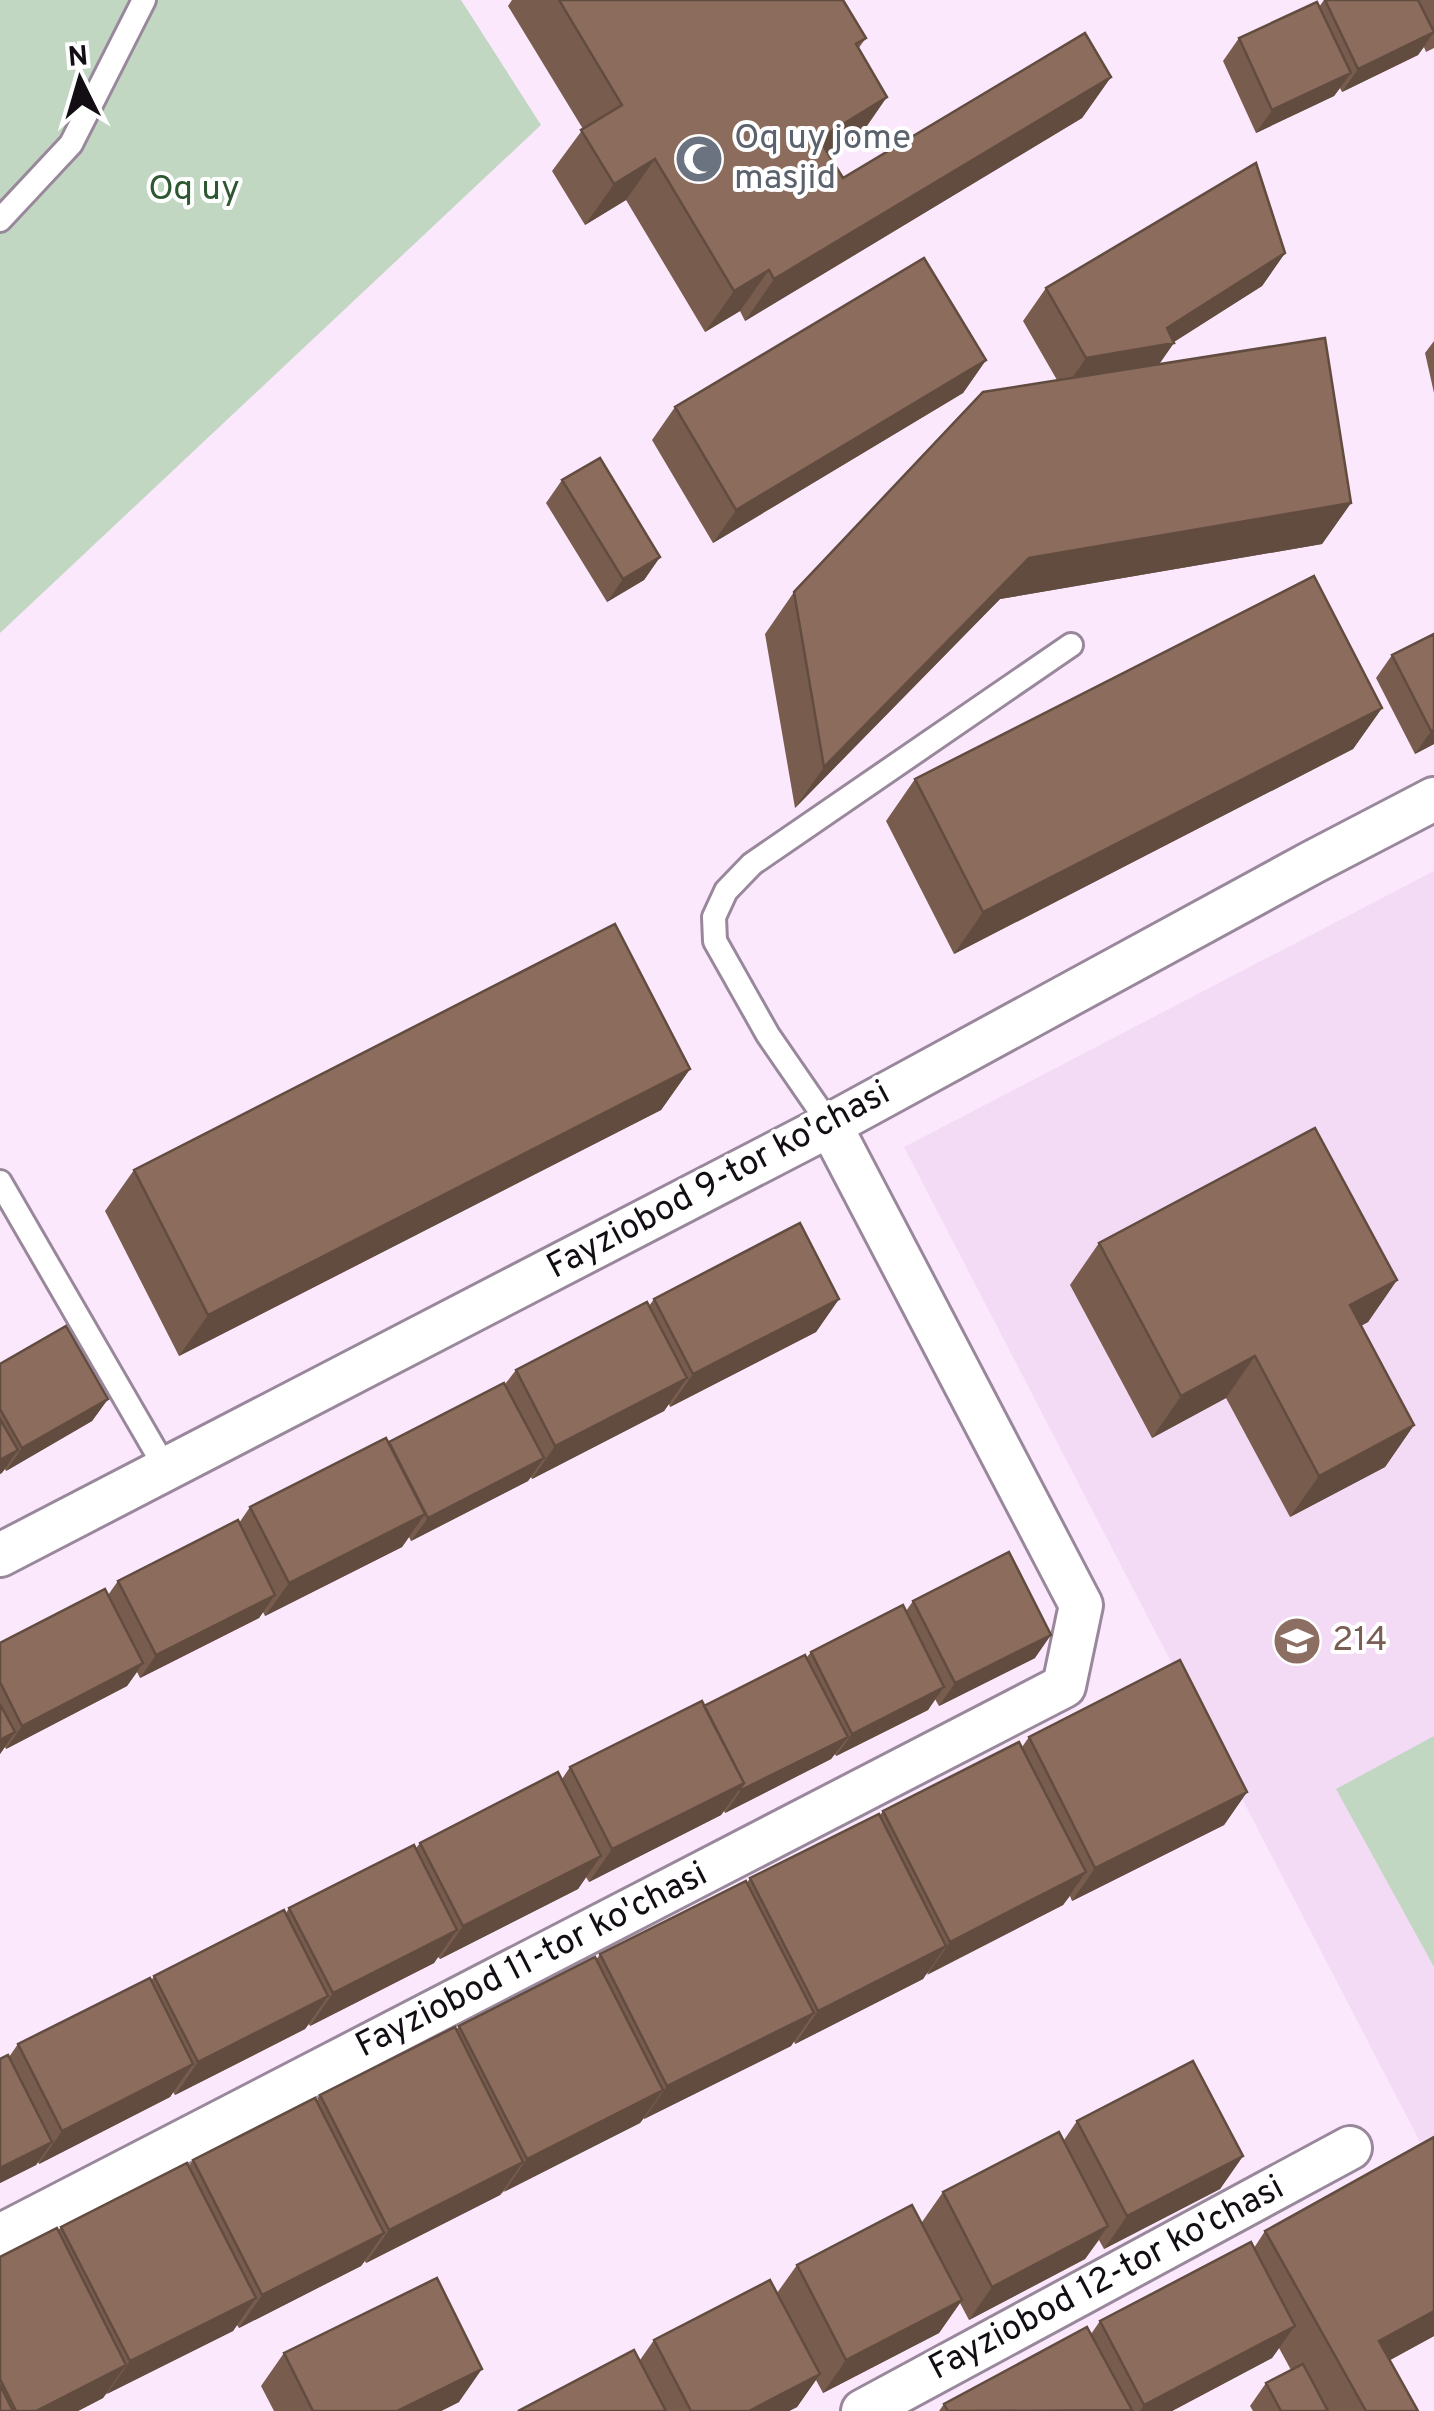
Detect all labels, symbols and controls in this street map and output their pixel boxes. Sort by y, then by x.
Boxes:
north arrow [30,30,130,130]
text: N [66,39,90,77]
place label: Oq uy jome masjid [734,117,911,201]
mosque icon: Oq uy jome masjid [673,133,725,185]
park label: Oq uy [148,168,240,212]
street label: Fayziobod 9-tor ko'chasi [540,1072,898,1290]
school or university icon: 214 [1271,1615,1323,1667]
place label: 214 [1332,1619,1388,1663]
street label: Fayziobod 11-tor ko'chasi [349,1853,715,2069]
street label: Fayziobod 12-tor ko'chasi [922,2167,1292,2391]

